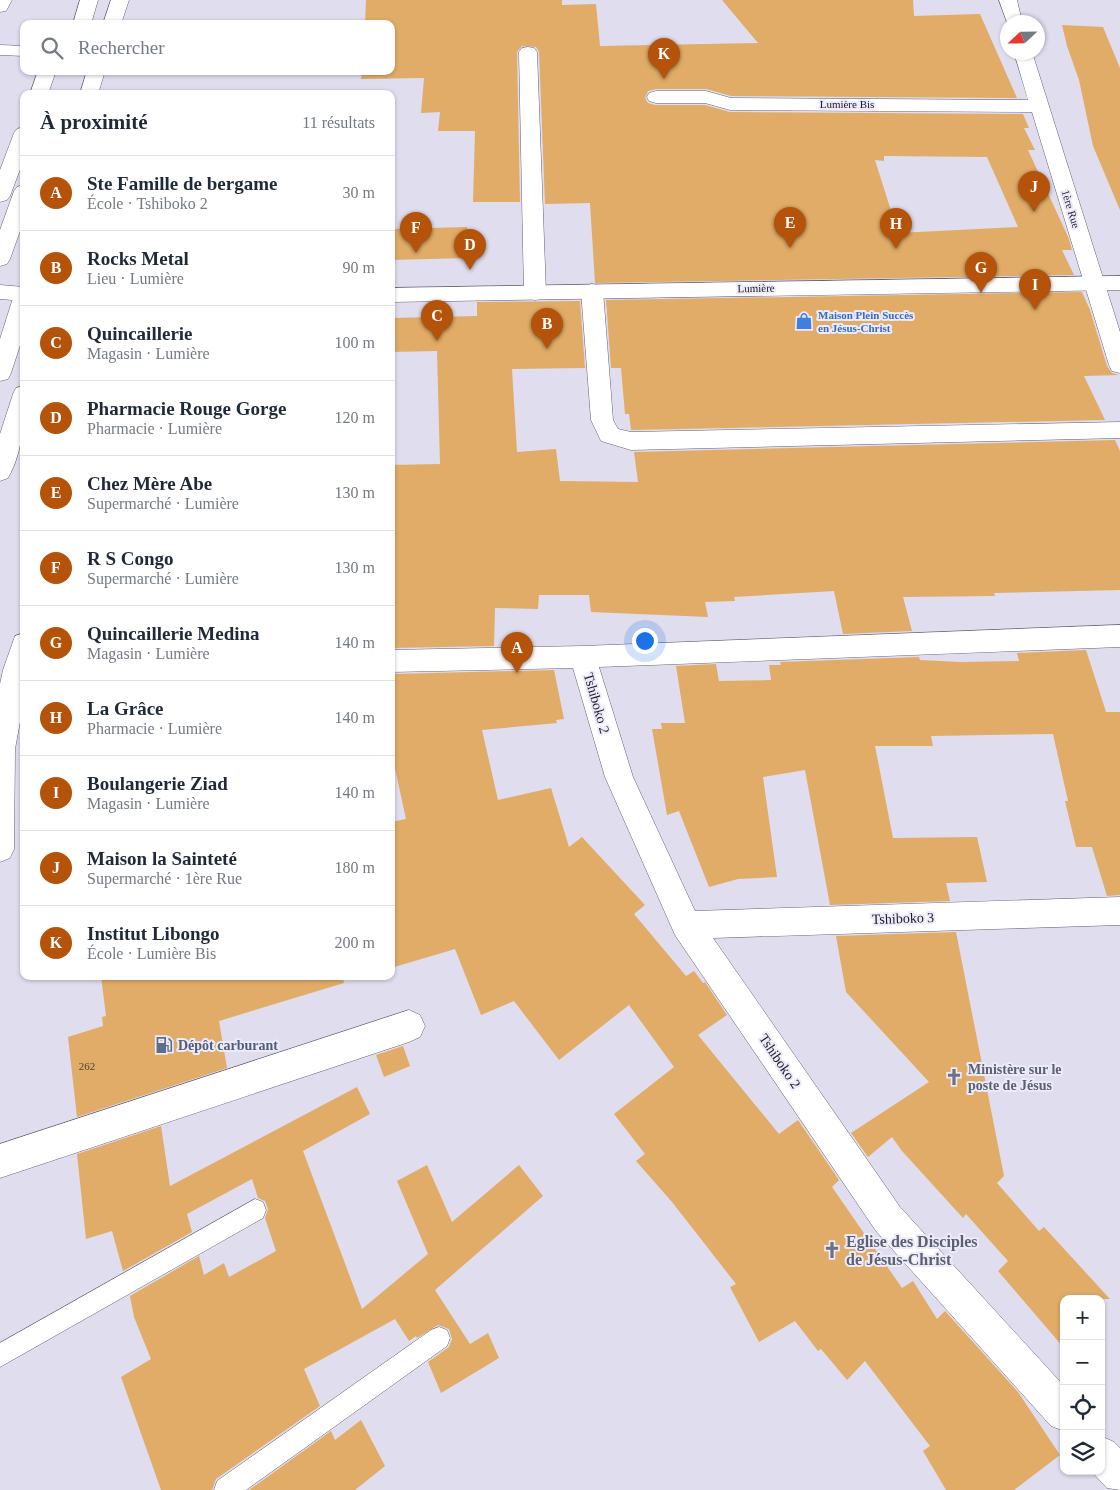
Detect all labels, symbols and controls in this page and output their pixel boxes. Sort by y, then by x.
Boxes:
north arrow [1000,15,1045,60]
search box [20,20,395,75]
icon: search [38,34,66,62]
text: Rechercher [78,37,165,58]
pin: K [648,38,680,79]
street label: Lumière Bis [820,98,874,110]
text: À proximité [40,110,148,134]
text: 11 résultats [302,114,375,131]
pin: J [1018,171,1050,212]
text: Ste Famille de bergame [87,173,277,194]
text: A [50,184,62,201]
text: 30 m [343,184,375,201]
street label: 1ère Rue [1060,188,1083,230]
text: École · Tshiboko 2 [87,195,208,212]
pin: E [774,207,806,248]
pin: H [880,208,912,249]
pin: F [400,212,432,253]
pin: D [454,229,486,270]
text: Rocks Metal [87,248,189,269]
pin: G [965,252,997,293]
text: B [51,259,61,276]
text: 90 m [343,259,375,276]
pin: I [1019,269,1051,310]
text: Lieu · Lumière [87,270,184,287]
street label: Lumière [737,282,775,294]
pin: C [421,300,453,341]
pin: B [531,308,563,349]
place label: Maison Plein Succès en Jésus-Christ [818,309,914,334]
shop icon: Maison Plein Succès en Jésus-Christ [794,311,814,331]
text: Quincaillerie [87,323,193,344]
text: C [50,334,62,351]
text: 100 m [335,334,375,351]
text: Magasin · Lumière [87,345,210,362]
text: Pharmacie Rouge Gorge [87,398,286,419]
text: D [50,409,62,426]
text: 120 m [335,409,375,426]
text: Pharmacie · Lumière [87,420,222,437]
text: Chez Mère Abe [87,473,212,494]
text: E [51,484,61,501]
text: 130 m [335,484,375,501]
text: Supermarché · Lumière [87,495,239,512]
text: R S Congo [87,548,174,569]
text: F [51,559,61,576]
text: 130 m [335,559,375,576]
text: Supermarché · Lumière [87,570,239,587]
text: Quincaillerie Medina [87,623,260,644]
your location [632,628,658,654]
pin: A [501,632,533,673]
text: G [50,634,62,651]
text: 140 m [335,634,375,651]
text: Magasin · Lumière [87,645,210,662]
street label: Tshiboko 2 [581,671,612,735]
text: La Grâce [87,698,164,719]
text: H [50,709,62,726]
text: 140 m [335,709,375,726]
text: Pharmacie · Lumière [87,720,222,737]
text: Boulangerie Ziad [87,773,228,794]
text: I [53,784,59,801]
text: 140 m [335,784,375,801]
text: Magasin · Lumière [87,795,210,812]
text: Maison la Sainteté [87,848,237,869]
text: J [52,859,60,876]
text: 180 m [335,859,375,876]
text: Supermarché · 1ère Rue [87,870,242,887]
street label: Tshiboko 3 [872,910,934,927]
text: Institut Libongo [87,923,220,944]
text: K [50,934,62,951]
text: 200 m [335,934,375,951]
text: École · Lumière Bis [87,945,216,962]
street label: Tshiboko 2 [756,1031,803,1091]
fuel station icon: Dépôt carburant [154,1035,174,1055]
place label: Dépôt carburant [178,1038,278,1053]
house number: 262 [79,1060,95,1072]
place label: Ministère sur le poste de Jésus [968,1062,1062,1093]
church icon: Ministère sur le poste de Jésus [944,1067,964,1087]
place label: Eglise des Disciples de Jésus-Christ [846,1233,978,1268]
church icon: Eglise des Disciples de Jésus-Christ [822,1240,842,1260]
map controls [1060,1295,1105,1475]
button: + [1060,1295,1105,1340]
button: − [1060,1340,1105,1385]
button: locate [1060,1385,1105,1430]
button: layers [1060,1430,1105,1475]

